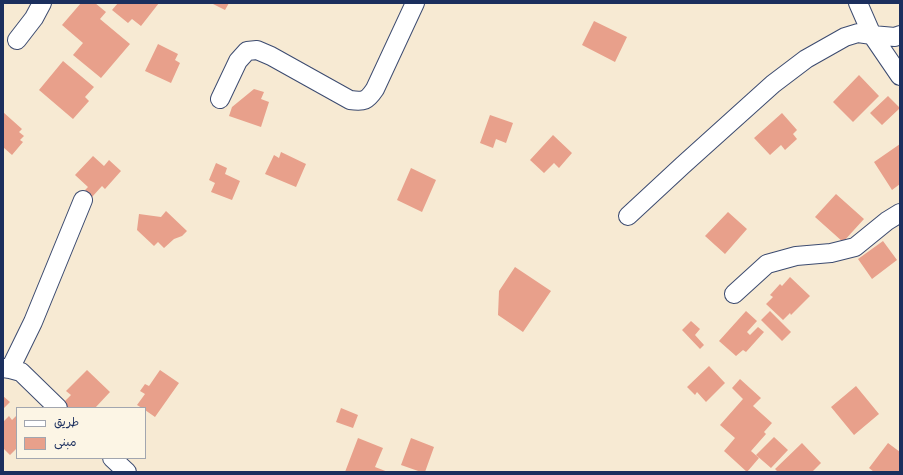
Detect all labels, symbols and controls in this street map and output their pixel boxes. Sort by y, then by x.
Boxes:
legend [16,407,146,459]
text: طريق [54,413,79,432]
text: مبنى [54,433,77,452]

